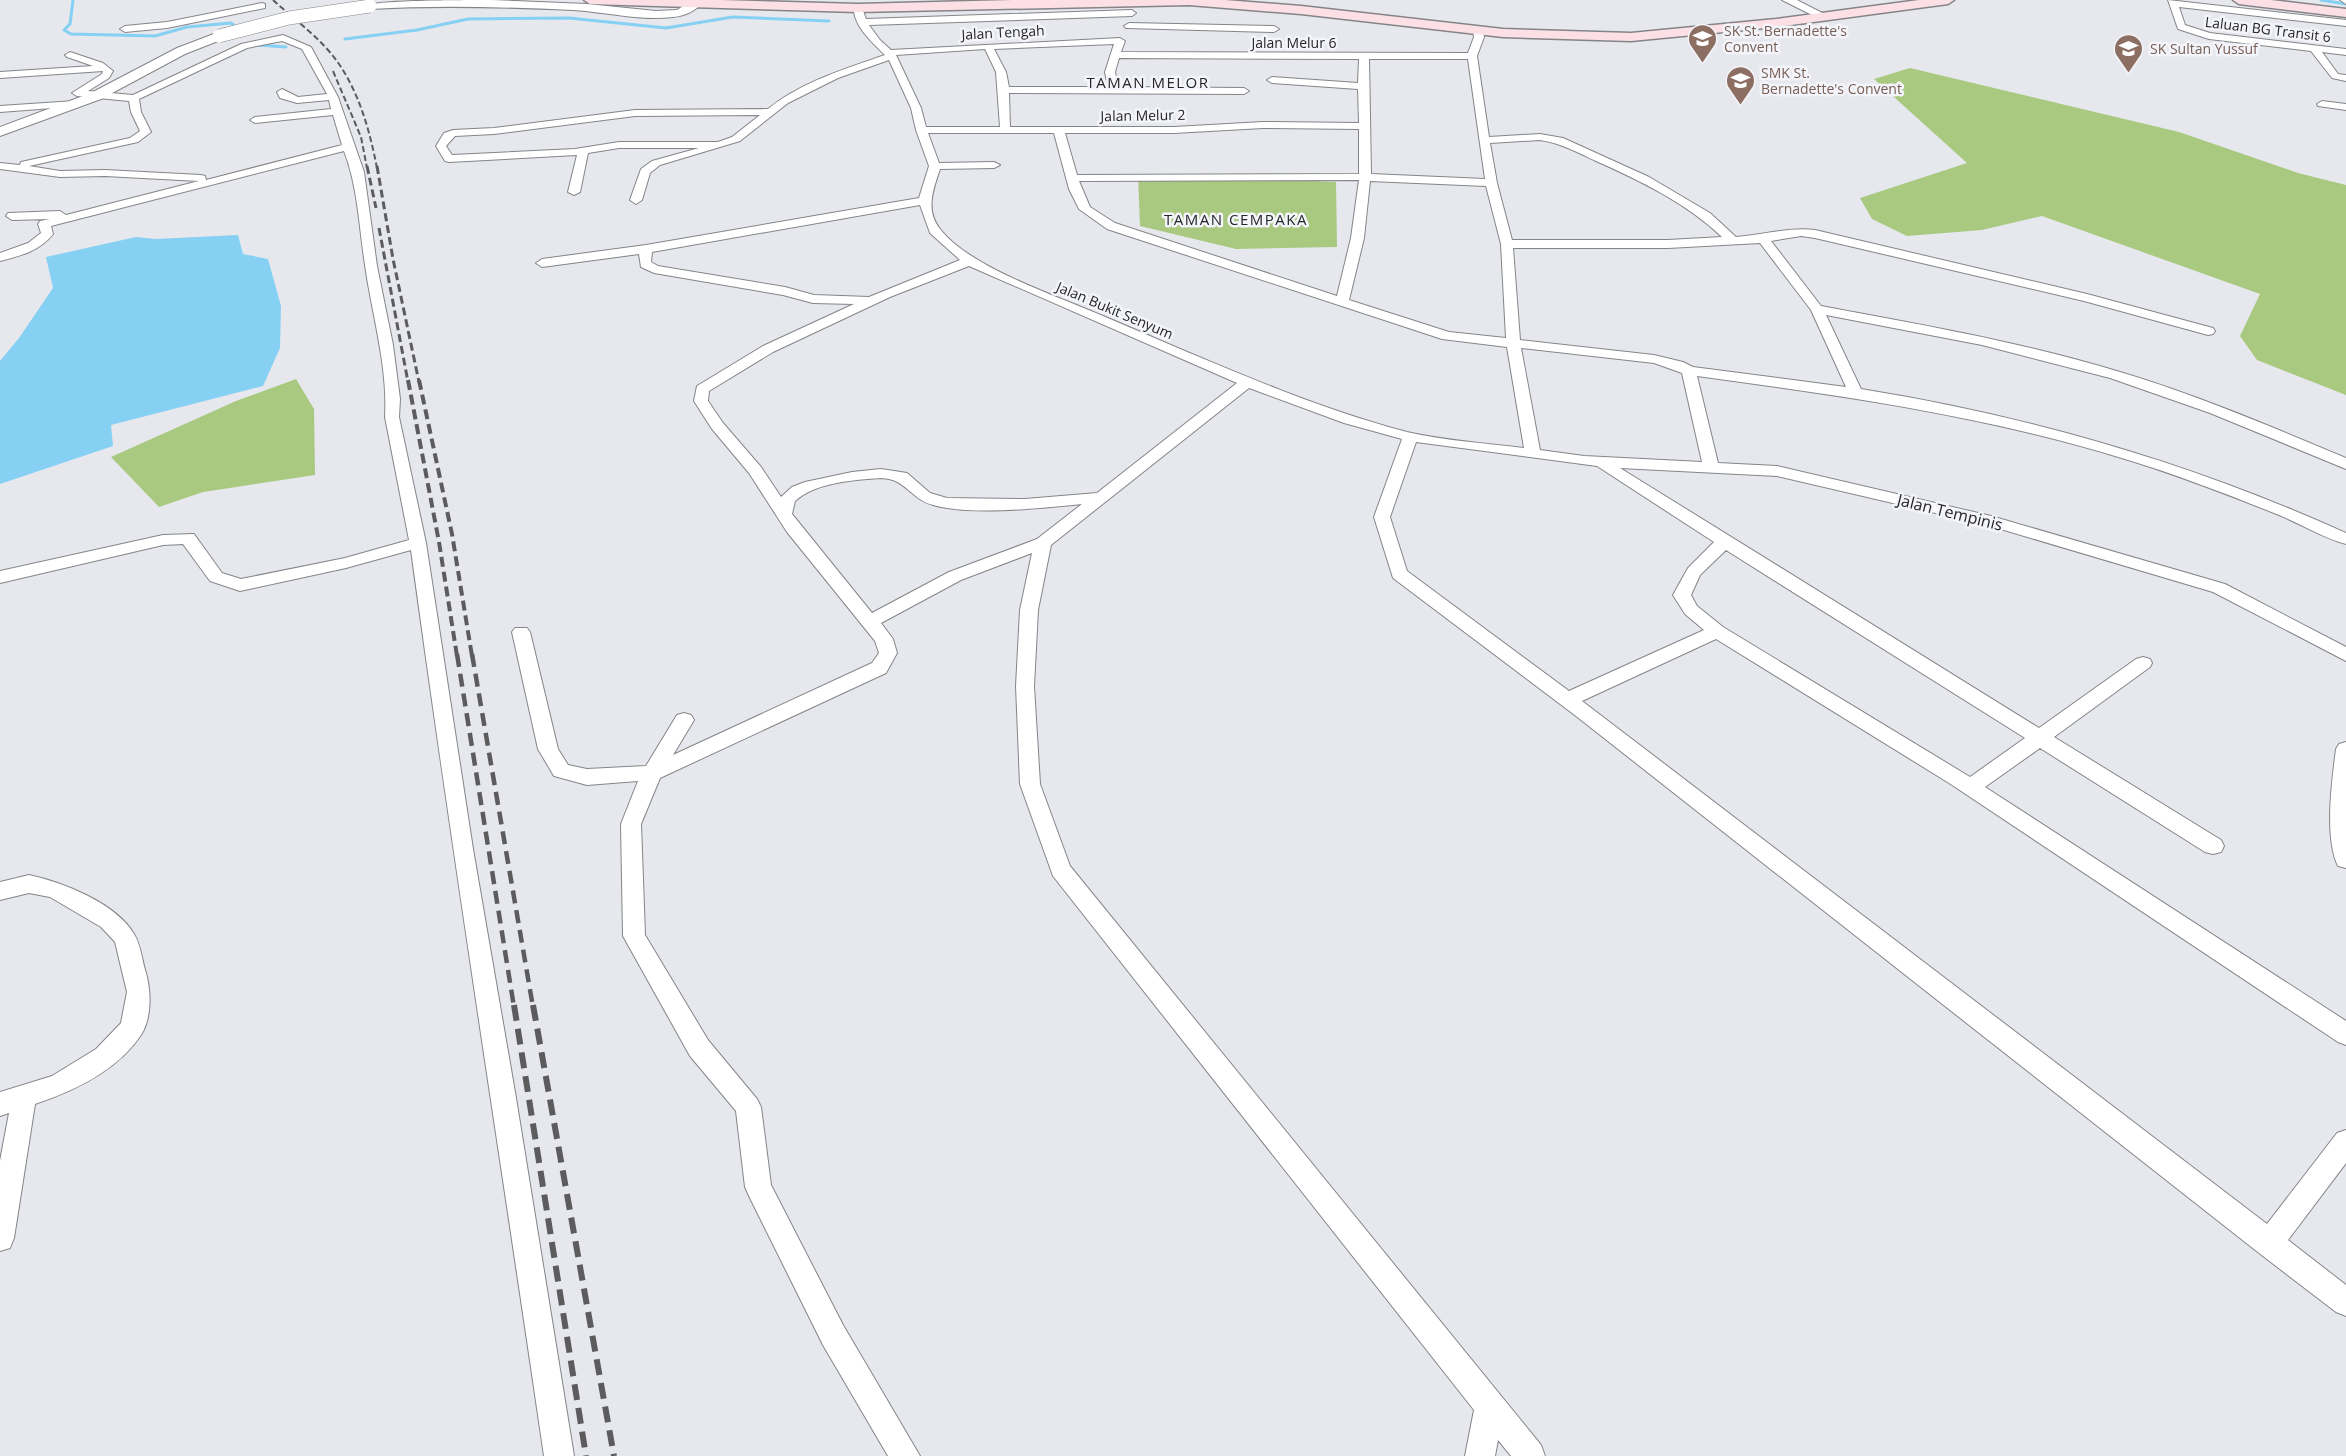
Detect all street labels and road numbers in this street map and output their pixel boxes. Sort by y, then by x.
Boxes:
street label: Laluan BG Transit 6 [2204,12,2332,46]
street label: Jalan Tengah [959,20,1045,44]
street label: Jalan Melur 6 [1249,33,1337,52]
street label: Jalan Melur 2 [1098,105,1186,125]
street label: Jalan Bukit Senyum [1052,276,1176,343]
street label: Jalan Tempinis [1893,488,2005,536]

